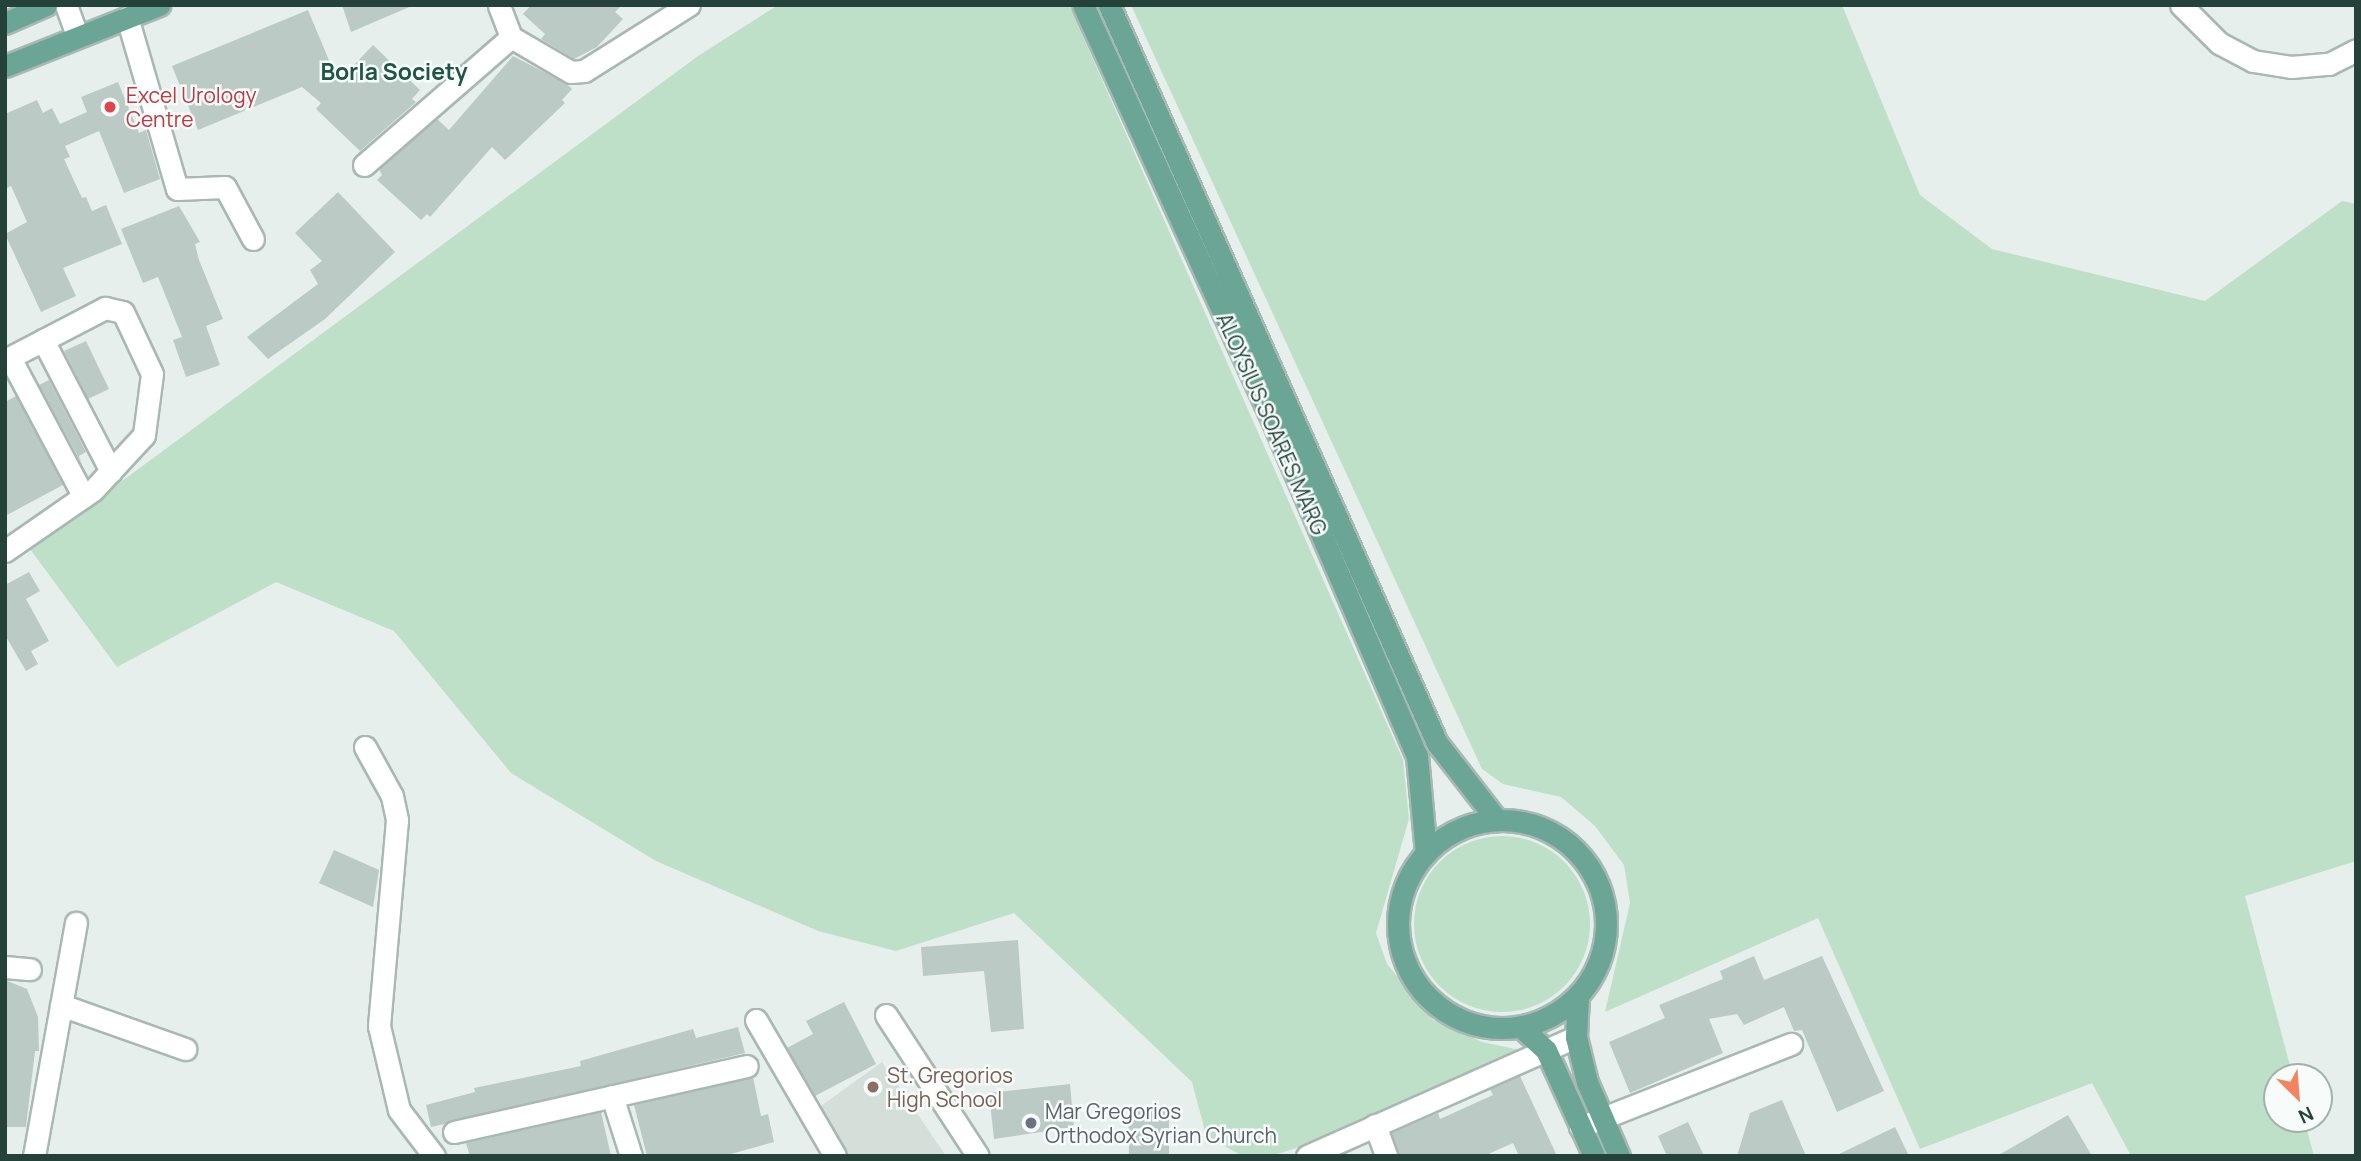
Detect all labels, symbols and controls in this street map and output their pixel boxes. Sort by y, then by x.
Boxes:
district label: Borla Society [320,57,468,85]
place label: Excel Urology Centre [126,82,257,132]
marker: Excel Urology Centre [100,97,120,117]
street label: ALOYSIUS SOARES MARG [1212,309,1332,539]
place label: St. Gregorios High School [887,1062,1013,1112]
north arrow [2263,1063,2333,1133]
marker: St. Gregorios High School [865,1079,881,1095]
place label: Mar Gregorios Orthodox Syrian Church [1045,1098,1277,1148]
text: N [2294,1101,2318,1130]
marker: Mar Gregorios Orthodox Syrian Church [1023,1115,1039,1131]

